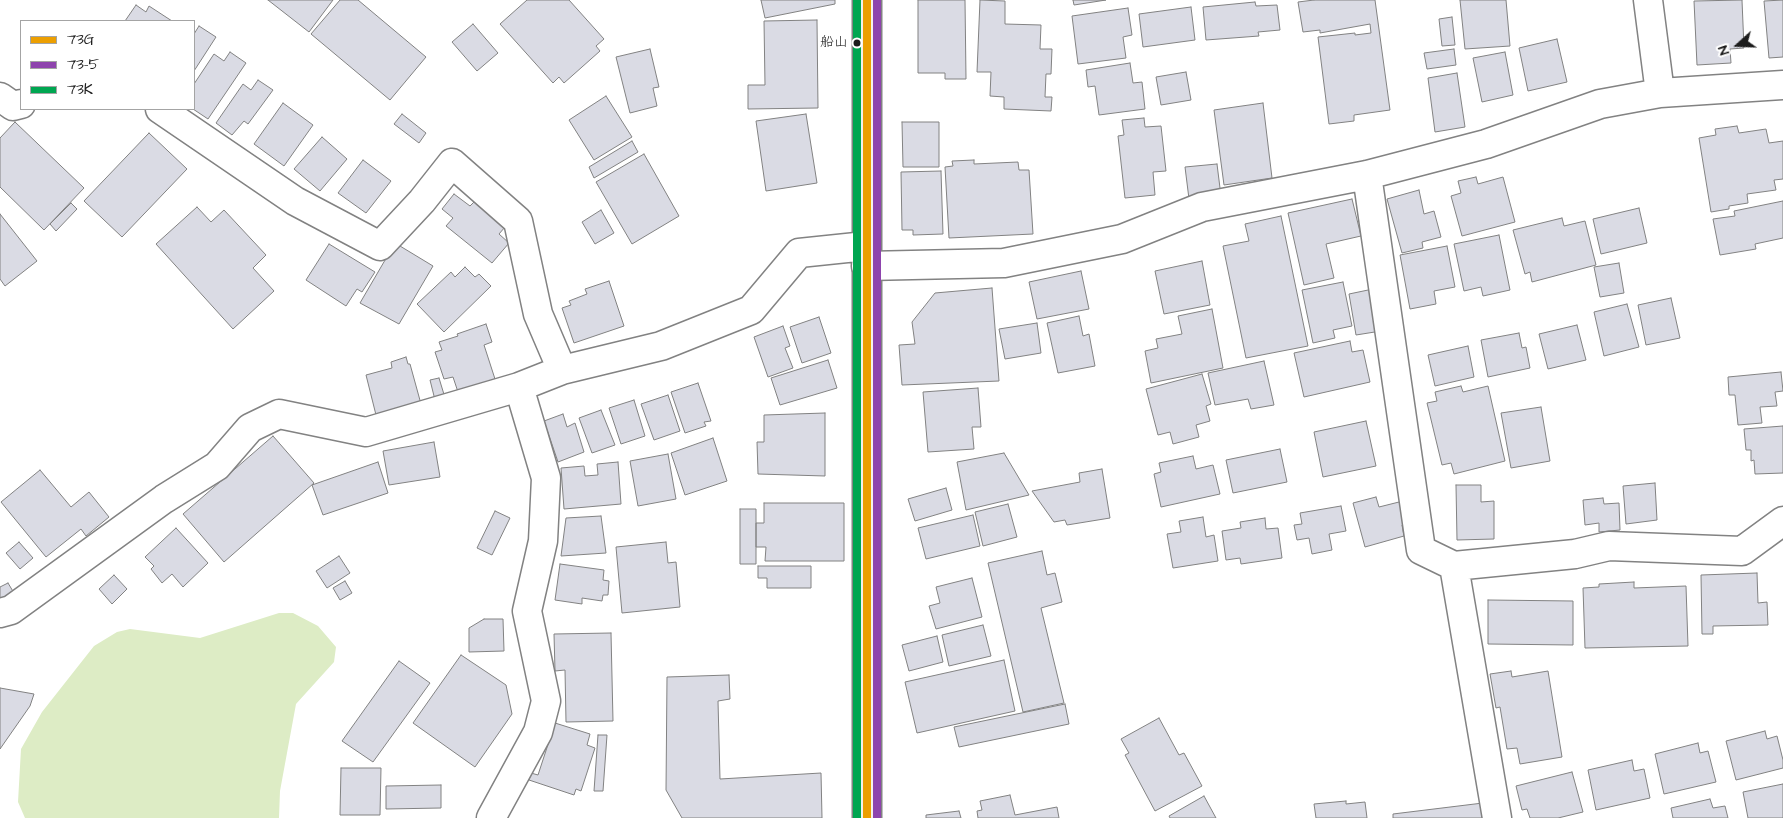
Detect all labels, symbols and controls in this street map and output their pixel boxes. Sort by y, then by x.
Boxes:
legend [20,20,195,110]
north arrow [1713,20,1763,70]
text: 73G [67,29,94,50]
place label: 船山 [820,35,848,51]
marker: 船山 [852,38,862,48]
text: N [1713,43,1735,58]
text: 73-5 [67,54,99,75]
text: 73K [67,79,93,100]

